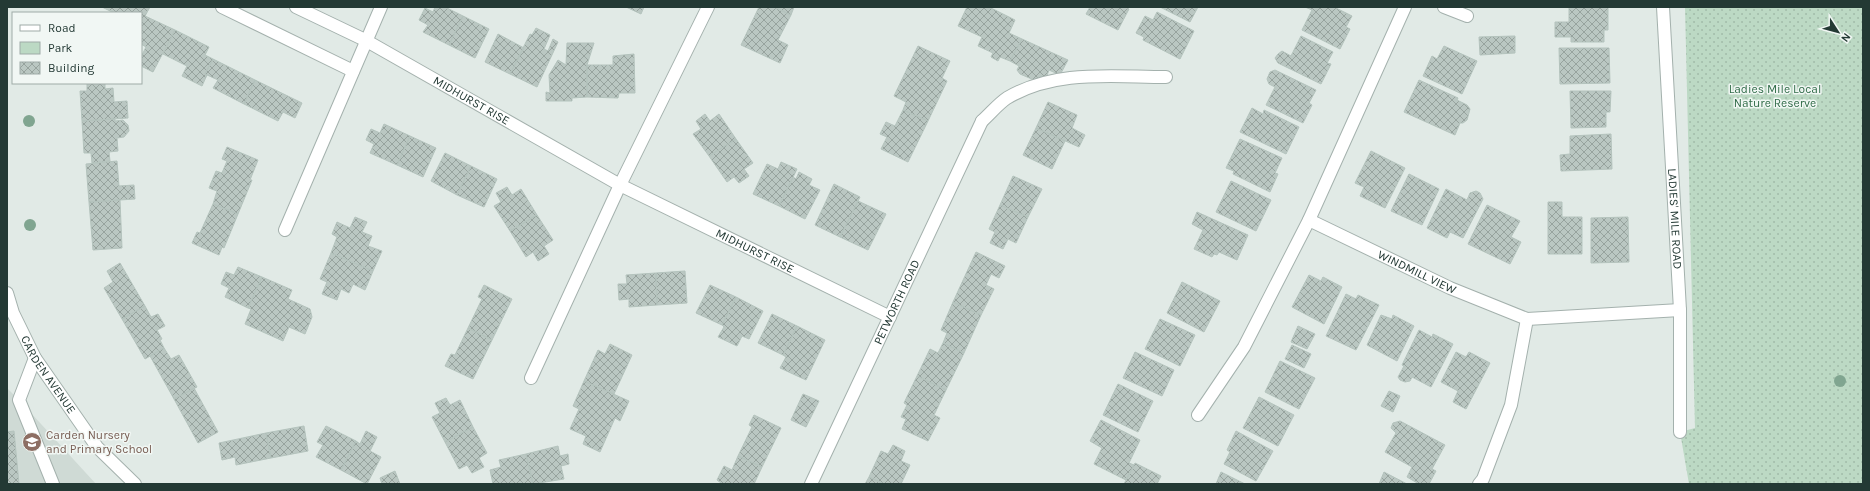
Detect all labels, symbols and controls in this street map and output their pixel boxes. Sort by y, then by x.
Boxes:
legend [12,12,142,84]
north arrow [1818,12,1858,52]
text: Road [48,21,76,35]
text: N [1838,31,1853,45]
text: Park [48,41,73,55]
text: Building [48,61,95,75]
street label: MIDHURST RISE [431,73,512,128]
park label: Ladies Mile Local Nature Reserve [1729,82,1821,110]
street label: LADIES' MILE ROAD [1665,168,1685,270]
street label: MIDHURST RISE [713,226,796,276]
street label: WINDMILL VIEW [1376,247,1459,297]
street label: PETWORTH ROAD [871,257,923,347]
street label: CARDEN AVENUE [18,333,79,416]
place label: Carden Nursery and Primary School [46,428,152,456]
school or university icon: Carden Nursery and Primary School [21,431,43,453]

